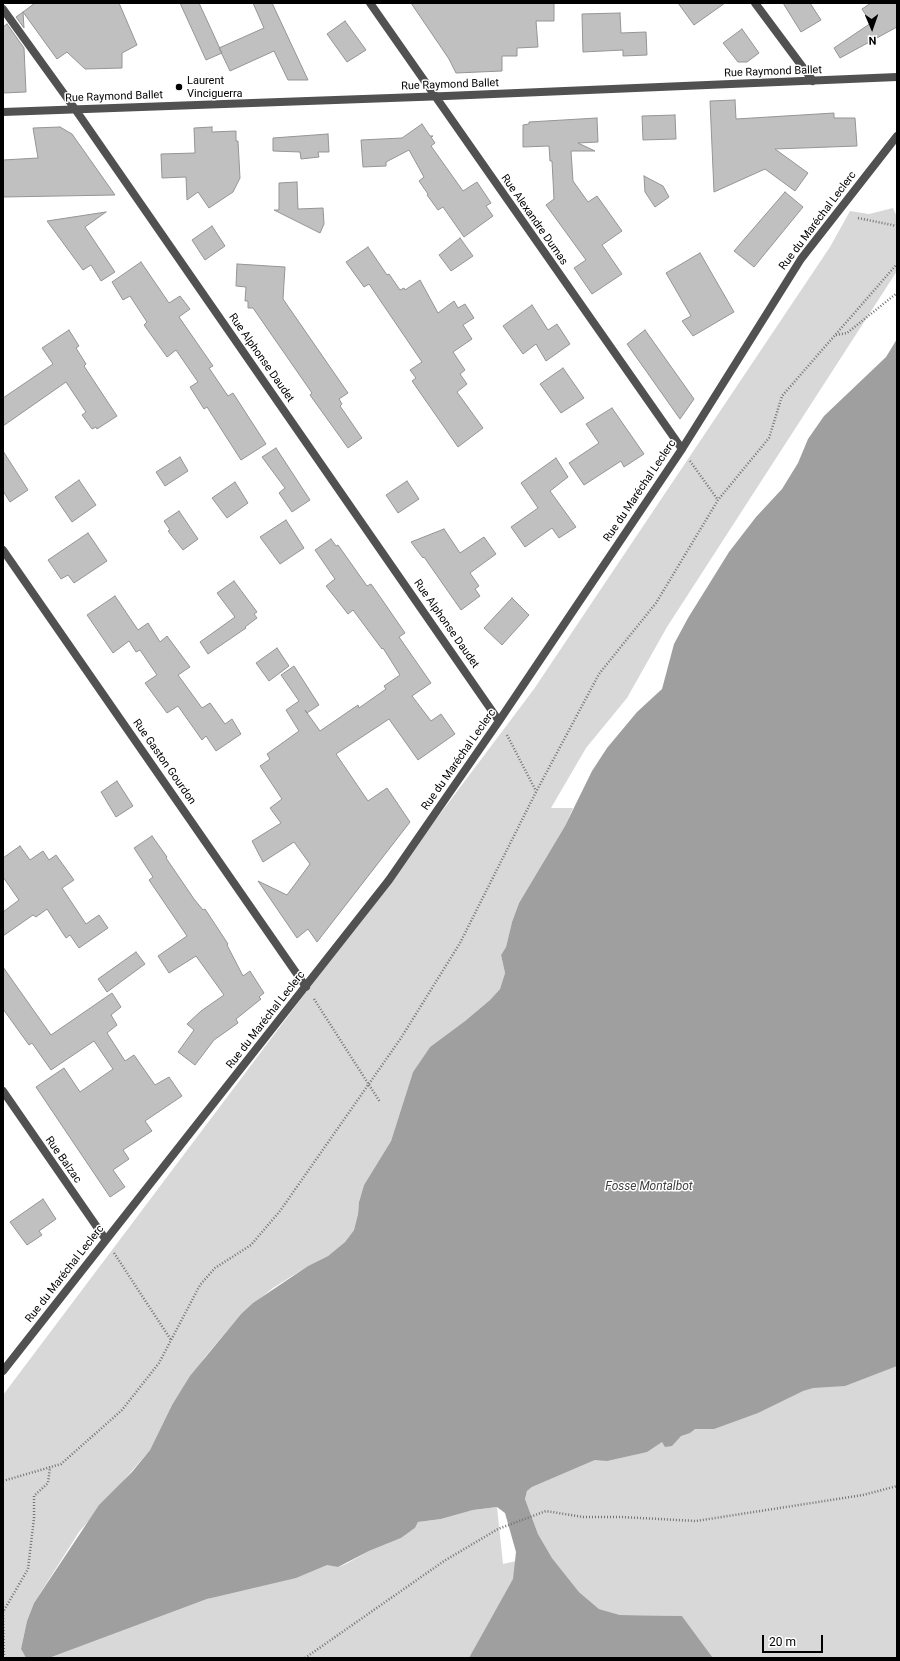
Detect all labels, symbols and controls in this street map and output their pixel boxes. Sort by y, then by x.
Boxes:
north arrow [852,8,892,48]
text: N [868,34,877,47]
street label: Rue Raymond Ballet [724,64,822,80]
place label: Laurent Vinciguerra [187,74,242,100]
street label: Rue Raymond Ballet [401,77,499,93]
marker: Laurent Vinciguerra [174,82,184,92]
street label: Rue Raymond Ballet [65,89,163,105]
street label: Rue du Maréchal Leclerc [777,169,859,273]
street label: Rue Alexandre Dumas [498,172,570,268]
street label: Rue Alphonse Daudet [225,311,297,405]
street label: Rue du Maréchal Leclerc [601,438,679,544]
street label: Rue Alphonse Daudet [410,577,482,671]
street label: Rue du Maréchal Leclerc [419,707,499,813]
street label: Rue Gaston Gourdon [130,717,198,807]
street label: Rue du Maréchal Leclerc [224,969,308,1071]
street label: Rue Balzac [42,1134,84,1186]
water label: Fosse Montalbot [605,1180,693,1194]
street label: Rue du Maréchal Leclerc [23,1223,107,1325]
scale bar [764,1627,825,1653]
text: 20 m [769,1635,796,1649]

